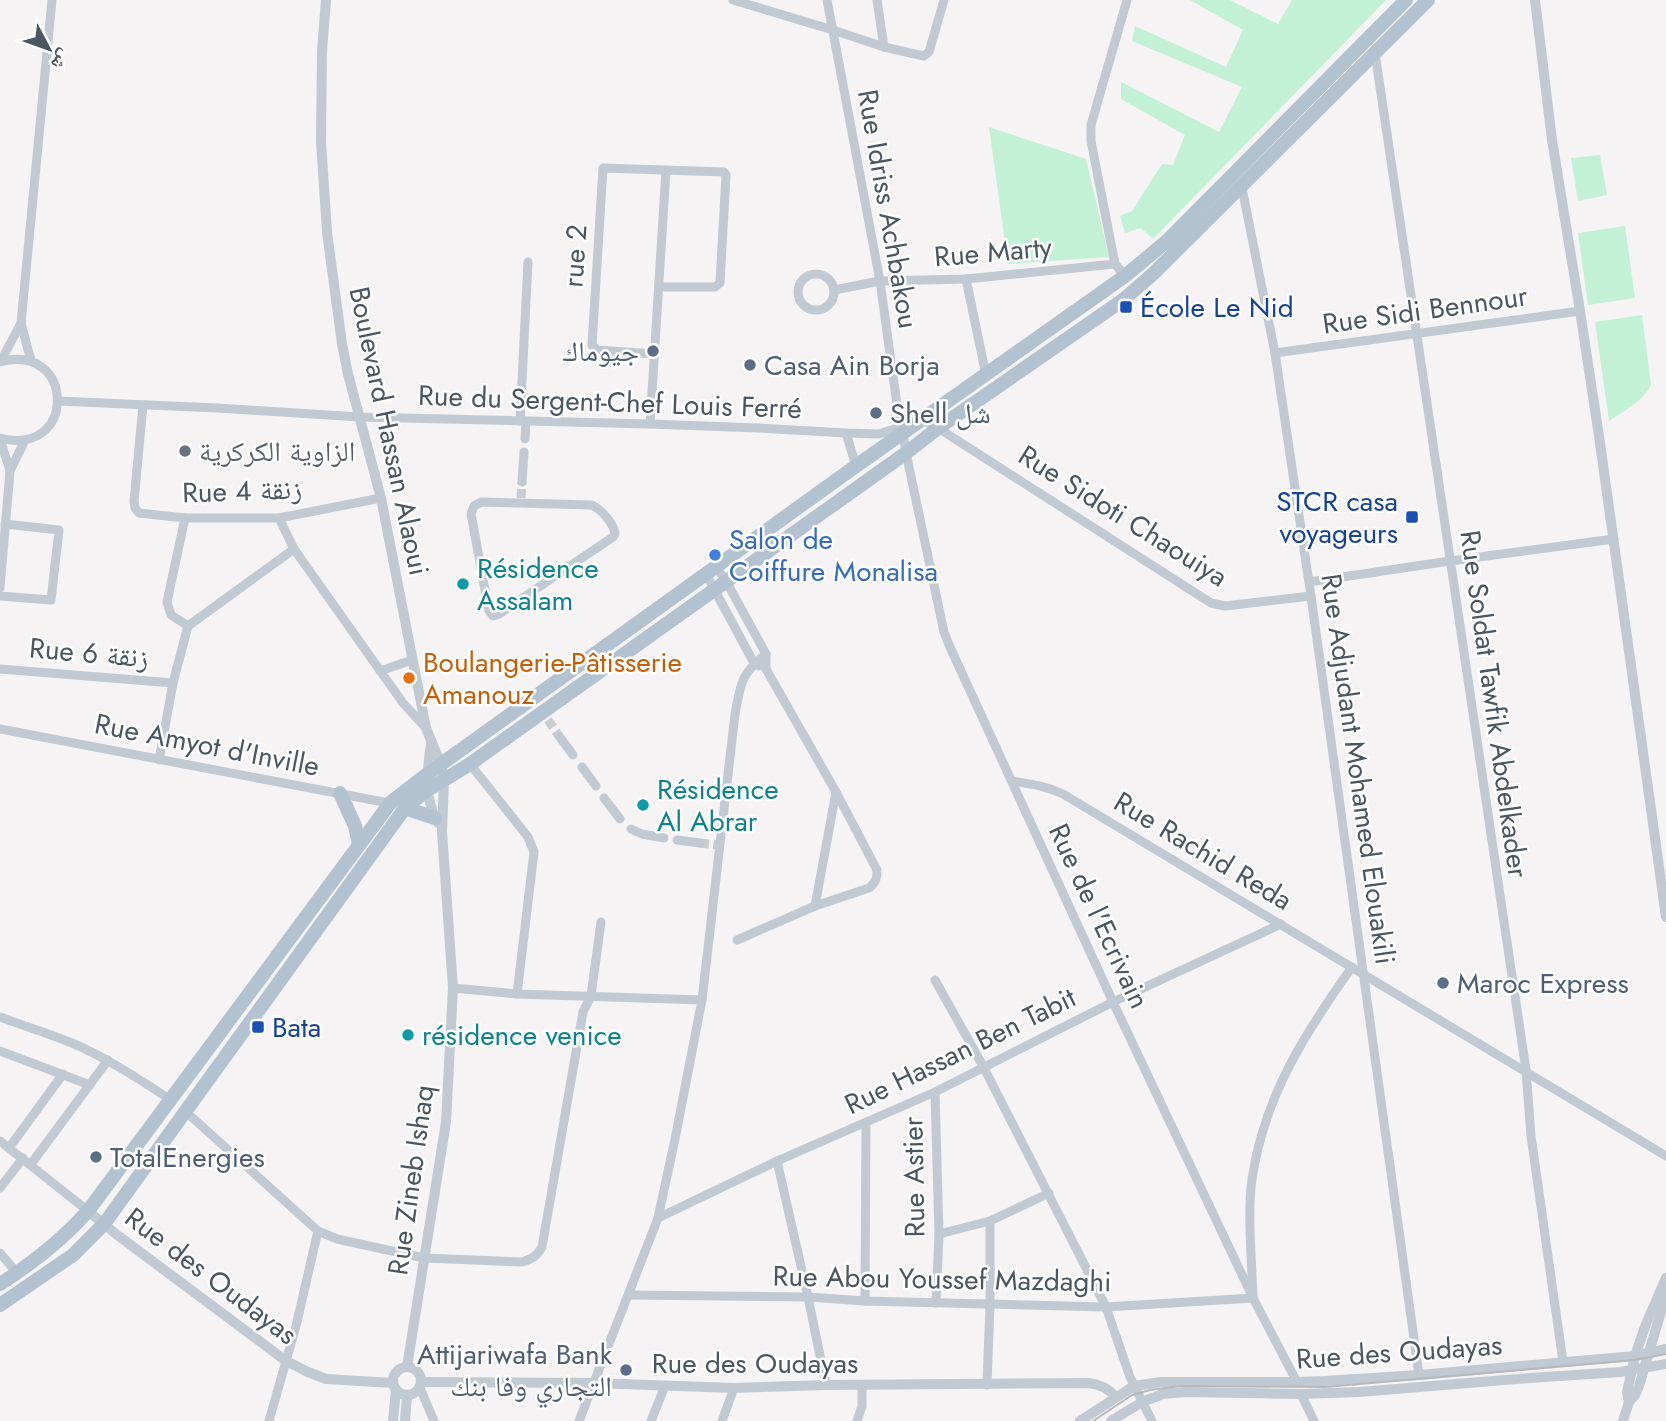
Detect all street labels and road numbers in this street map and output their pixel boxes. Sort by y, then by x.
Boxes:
street label: Rue Idriss Achbakou [847,86,929,332]
street label: rue 2 [552,223,598,289]
street label: Rue Marty [932,226,1054,278]
street label: Rue Sidi Bennour [1320,275,1530,345]
street label: Boulevard Hassan Alaoui [338,283,440,579]
street label: Rue du Sergent-Chef Louis Ferré [417,375,803,429]
street label: Rue Sidoti Chaouiya [1010,435,1236,597]
street label: Rue 4 زنقة [181,468,303,514]
street label: Rue Soldat Tawfik Abdelkader [1449,528,1539,881]
street label: Rue Adjudant Mohamed Elouakili [1310,571,1406,967]
street label: Rue 6 زنقة [28,627,150,679]
street label: Rue Amyot d'Inville [91,703,323,787]
street label: Rue Rachid Reda [1106,782,1300,920]
street label: Rue de l'Ecrivain [1038,817,1160,1015]
street label: Rue Hassan Ben Tabit [837,977,1083,1125]
street label: Rue Zineb Ishaq [377,1082,445,1278]
street label: Rue Astier [892,1116,936,1238]
street label: Rue des Oudayas [116,1198,306,1354]
street label: Rue Abou Youssef Mazdaghi [772,1256,1112,1302]
street label: Rue des Oudayas [1295,1324,1503,1380]
street label: Rue des Oudayas [652,1343,858,1384]

